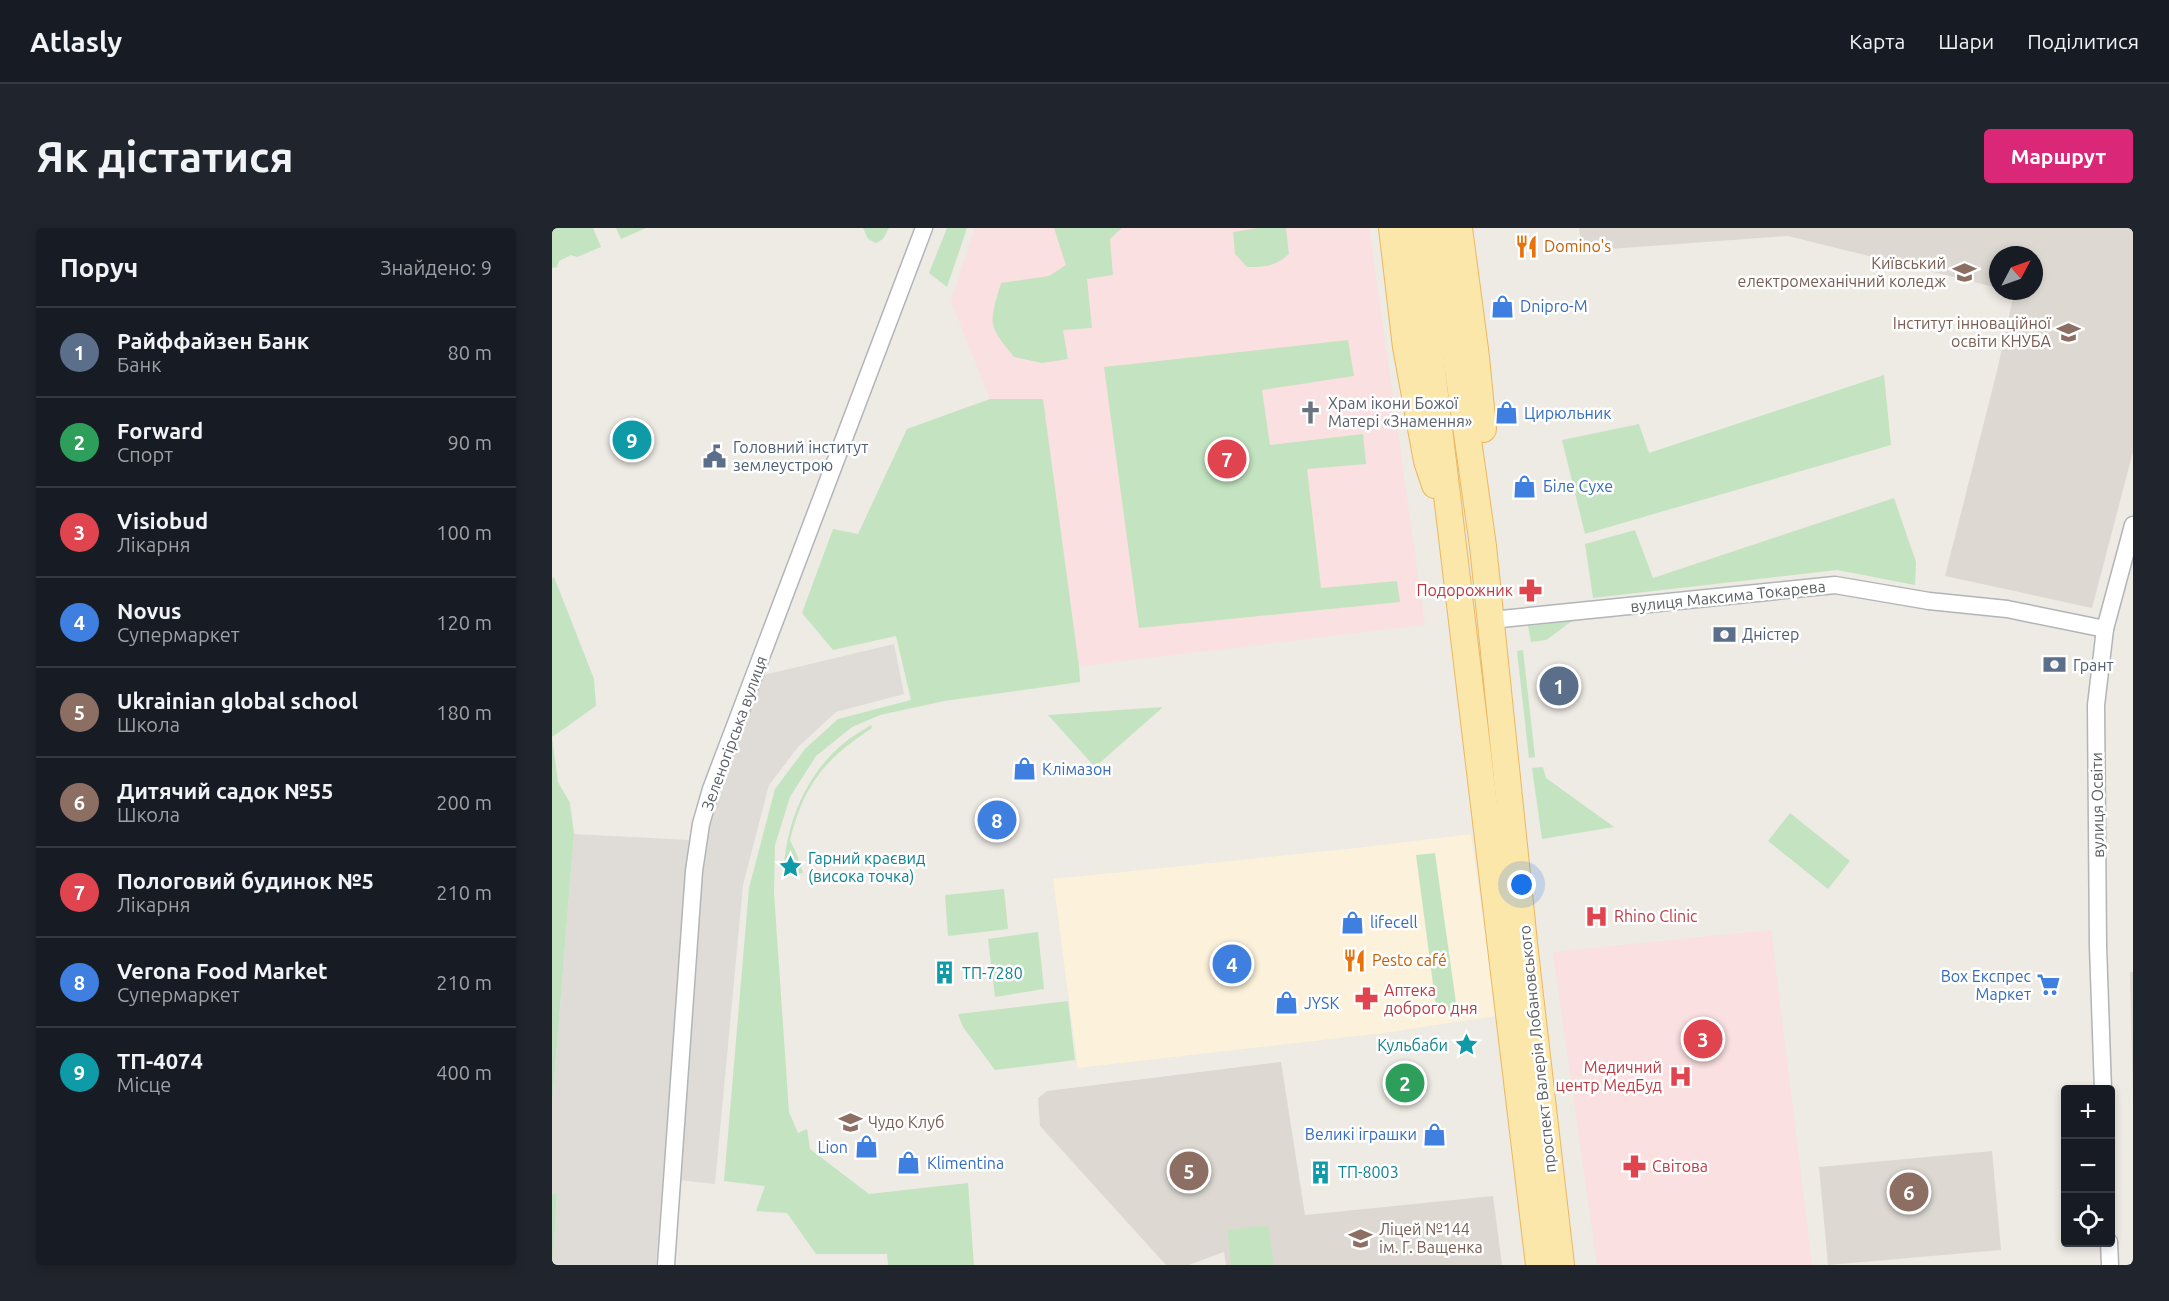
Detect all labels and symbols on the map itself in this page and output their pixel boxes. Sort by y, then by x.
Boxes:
restaurant icon: Domino's [1513,233,1539,259]
place label: Domino's [1544,237,1611,255]
north arrow [1989,246,2043,300]
place label: Київський електромеханічний коледж [1738,254,1946,290]
school or university icon: Київський електромеханічний коледж [1951,259,1977,285]
shop icon: Dnipro-M [1489,293,1515,319]
place label: Dnipro-M [1520,297,1588,315]
place label: Інститут інноваційної освіти КНУБА [1893,314,2052,350]
school or university icon: Інститут інноваційної освіти КНУБА [2056,319,2082,345]
place label: Храм ікони Божої Матері «Знамення» [1328,394,1472,430]
church icon: Храм ікони Божої Матері «Знамення» [1297,399,1323,425]
shop icon: Цирюльник [1493,400,1519,426]
place label: Цирюльник [1524,404,1611,422]
pin: 9 [612,418,652,462]
pin: 7 [1208,436,1246,482]
place label: Головний інститут землеустрою [733,438,868,474]
public building icon: Головний інститут землеустрою [702,443,728,469]
shop icon: Біле Сухе [1512,473,1538,499]
place label: Біле Сухе [1543,477,1613,495]
pharmacy icon: Подорожник [1518,577,1544,603]
street label: вулиця Максима Токарева [1629,577,1827,615]
place label: Подорожник [1416,581,1513,599]
bank icon: Дністер [1711,621,1737,647]
place label: Дністер [1742,625,1799,643]
bank icon: Грант [2042,652,2068,678]
street label: Зеленогірська вулиця [698,653,770,813]
place label: Грант [2073,656,2114,674]
pin: 1 [1540,664,1578,708]
street label: вулиця Освіти [2087,752,2107,858]
shop icon: Клімазон [1011,756,1037,782]
place label: Клімазон [1042,760,1112,778]
pin: 8 [978,798,1016,842]
place label: Гарний краєвид (висока точка) [808,849,925,886]
place icon: Гарний краєвид (висока точка) [777,854,803,880]
your location [1507,870,1536,899]
hospital icon: Rhino Clinic [1583,903,1609,929]
place label: Rhino Clinic [1614,907,1698,925]
shop icon: lifecell [1339,909,1365,935]
place label: lifecell [1370,913,1418,931]
street label: проспект Валерія Лобановського [1515,924,1559,1174]
pin: 4 [1212,942,1252,986]
restaurant icon: Pesto café [1341,947,1367,973]
place label: Pesto café [1372,951,1447,969]
building icon: ТП-7280 [931,960,957,986]
place label: ТП-7280 [962,964,1023,982]
place label: Box Експрес Маркет [1941,967,2032,1003]
supermarket icon: Box Експрес Маркет [2036,972,2062,998]
place label: Аптека доброго дня [1384,981,1478,1017]
pharmacy icon: Аптека доброго дня [1353,986,1379,1012]
shop icon: JYSK [1273,990,1299,1016]
place label: JYSK [1304,994,1340,1012]
pin: 3 [1684,1016,1722,1062]
place icon: Кульбаби [1453,1032,1479,1058]
place label: Кульбаби [1377,1036,1448,1054]
place label: Медичний центр МедБуд [1556,1058,1662,1094]
pin: 2 [1386,1060,1424,1106]
hospital icon: Медичний центр МедБуд [1667,1063,1693,1089]
school or university icon: Чудо Клуб [837,1109,863,1135]
place label: Чудо Клуб [868,1113,944,1131]
shop icon: Великі іграшки [1422,1121,1448,1147]
place label: Великі іграшки [1305,1125,1417,1143]
shop icon: Lion [853,1134,879,1160]
place label: Lion [817,1138,848,1156]
pin: 5 [1170,1148,1208,1194]
shop icon: Klimentina [896,1150,922,1176]
pharmacy icon: Світова [1621,1153,1647,1179]
place label: Klimentina [927,1154,1004,1172]
place label: Світова [1652,1157,1708,1175]
building icon: ТП-8003 [1307,1159,1333,1185]
place label: ТП-8003 [1338,1163,1399,1181]
pin: 6 [1890,1170,1928,1214]
place label: Ліцей №144 ім. Г. Ващенка [1379,1220,1483,1256]
school or university icon: Ліцей №144 ім. Г. Ващенка [1348,1225,1374,1251]

